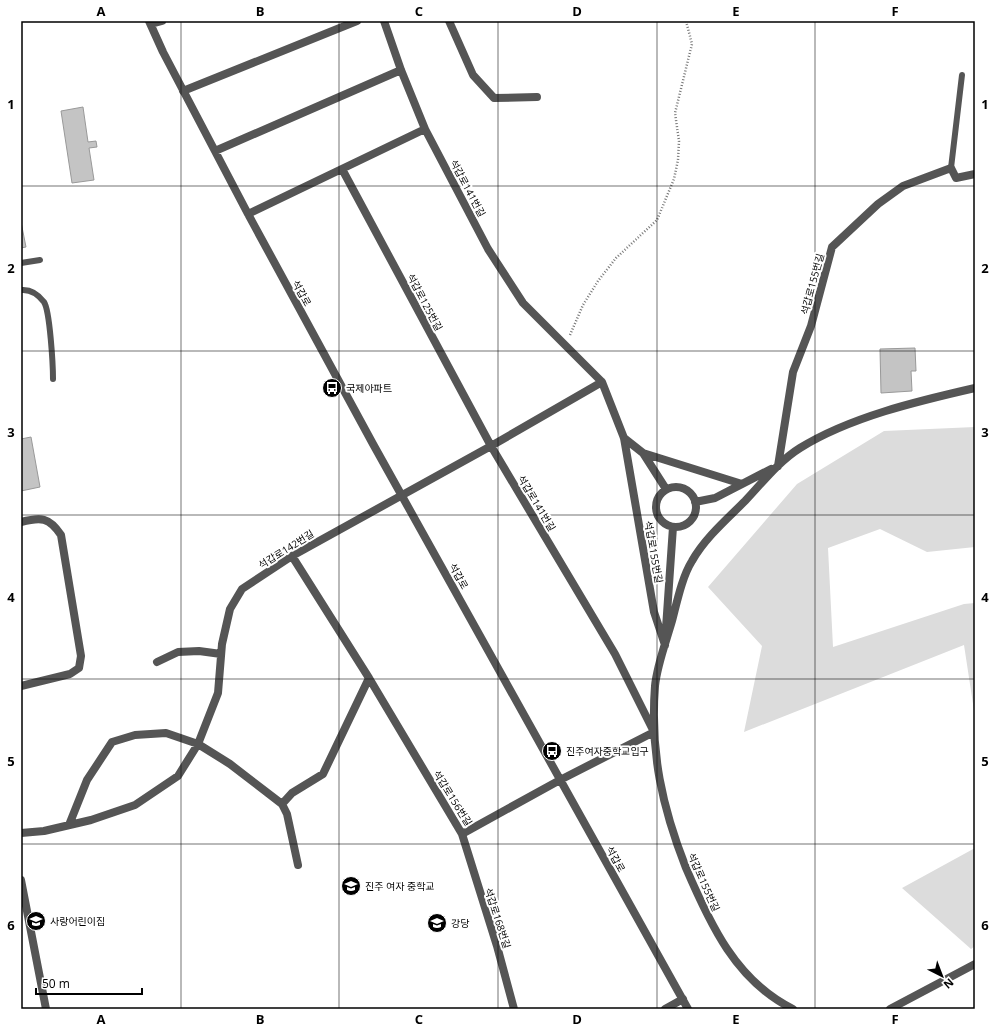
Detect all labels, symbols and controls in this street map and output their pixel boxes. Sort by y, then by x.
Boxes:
text: A [97,2,106,20]
text: B [256,2,265,20]
text: C [415,2,423,20]
text: D [572,2,582,20]
text: E [732,2,740,20]
text: F [891,2,899,20]
text: 1 [7,95,15,113]
text: 1 [981,95,989,113]
street label: 석갑로141번길 [447,157,489,219]
street label: 석갑로155번길 [797,252,827,316]
text: 2 [7,259,15,277]
text: 2 [981,259,989,277]
street label: 석갑로125번길 [404,271,446,333]
street label: 석갑로 [289,278,315,308]
bus stop icon: 국제아파트 [321,377,343,399]
place label: 국제아파트 [346,381,392,395]
text: 3 [7,423,15,441]
text: 3 [981,423,989,441]
street label: 석갑로141번길 [515,472,559,534]
street label: 석갑로155번길 [642,520,666,584]
street label: 석갑로142번길 [256,526,316,572]
street label: 석갑로 [446,561,472,591]
text: 4 [7,588,15,606]
text: 4 [981,588,989,606]
bus stop icon: 진주여자중학교입구 [541,740,563,762]
place label: 진주여자중학교입구 [566,744,649,758]
text: 5 [7,752,15,770]
text: 5 [981,752,989,770]
street label: 석갑로156번길 [430,768,476,828]
street label: 석갑로 [603,844,629,874]
street label: 석갑로155번길 [685,850,723,914]
school or university icon: 진주 여자 중학교 [340,875,362,897]
place label: 진주 여자 중학교 [365,879,435,893]
street label: 석갑로168번길 [482,886,514,950]
school or university icon: 사랑어린이집 [25,910,47,932]
school or university icon: 강당 [426,912,448,934]
place label: 사랑어린이집 [50,914,105,928]
text: 6 [7,916,15,934]
place label: 강당 [451,916,469,930]
text: 6 [981,916,989,934]
north arrow [922,956,962,996]
scale bar [36,970,142,996]
text: 50 m [42,975,70,992]
text: N [941,975,957,992]
text: A [97,1010,106,1028]
text: B [256,1010,265,1028]
text: C [415,1010,423,1028]
text: D [572,1010,582,1028]
text: E [732,1010,740,1028]
text: F [891,1010,899,1028]

